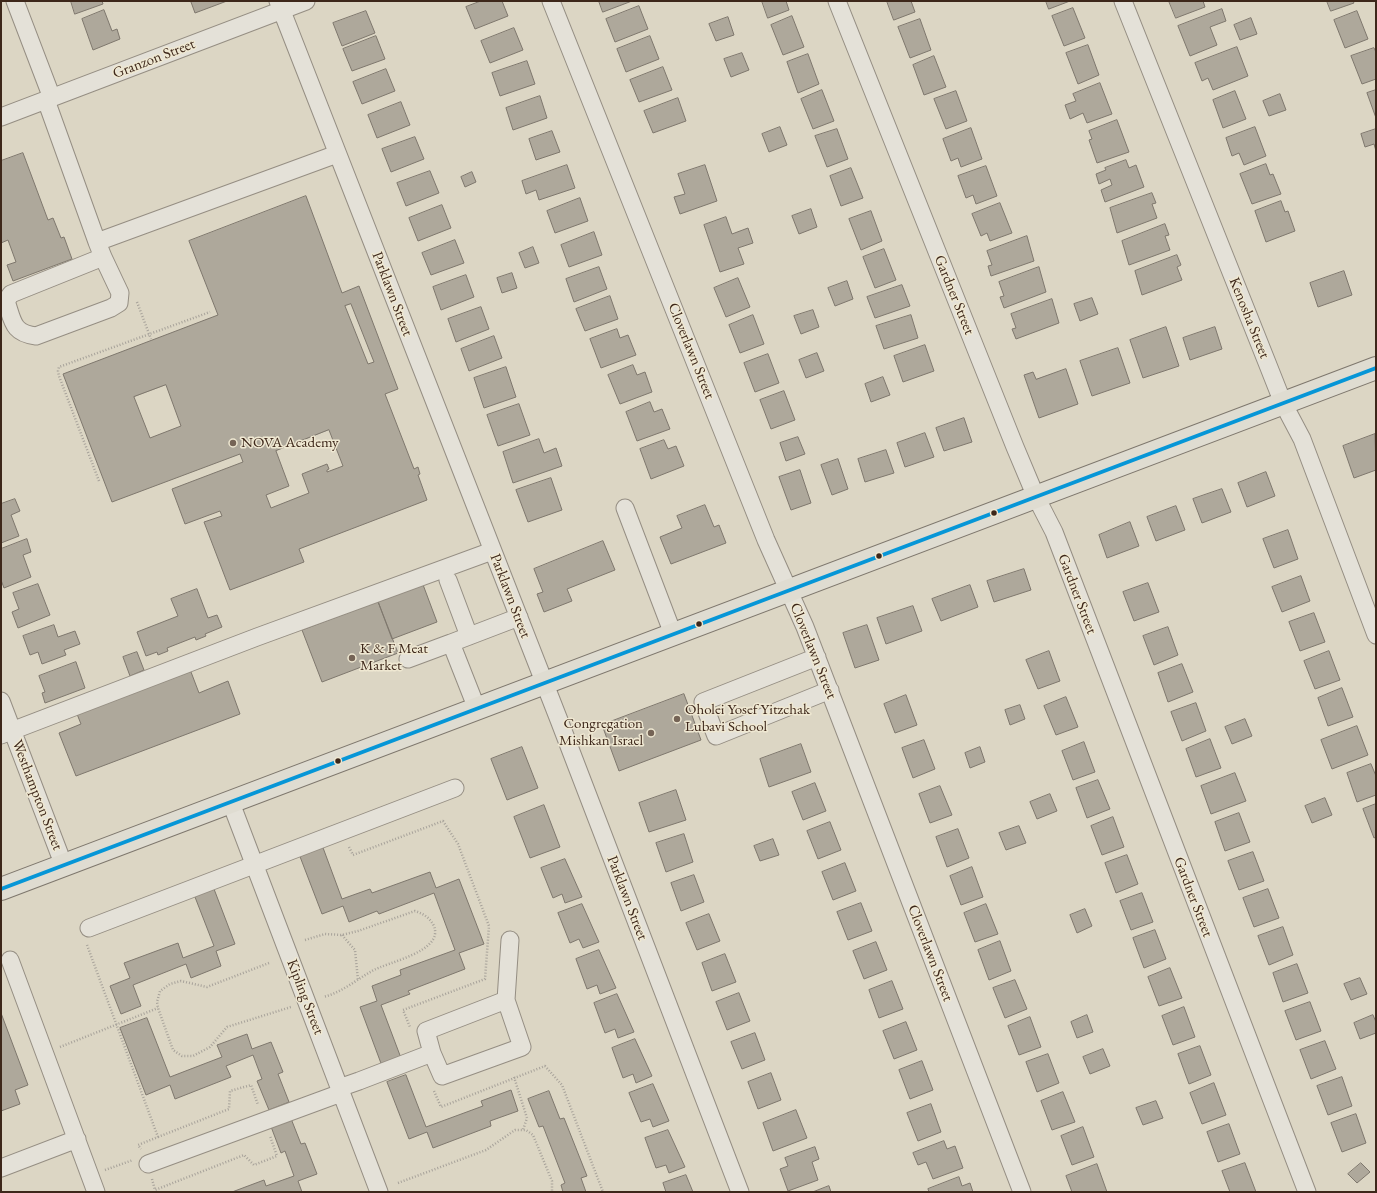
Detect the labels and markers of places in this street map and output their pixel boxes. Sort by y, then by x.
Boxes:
place label: NOVA Academy [241,434,339,452]
marker: NOVA Academy [228,438,238,448]
unlabelled marker [989,508,999,518]
unlabelled marker [874,551,884,561]
unlabelled marker [694,619,704,629]
place label: K & F Meat Market [360,640,428,675]
marker: K & F Meat Market [347,653,357,663]
place label: Oholei Yosef Yitzchak Lubavi School [685,701,810,736]
marker: Oholei Yosef Yitzchak Lubavi School [672,714,682,724]
place label: Congregation Mishkan Israel [559,715,643,750]
marker: Congregation Mishkan Israel [646,728,656,738]
unlabelled marker [333,756,343,766]

